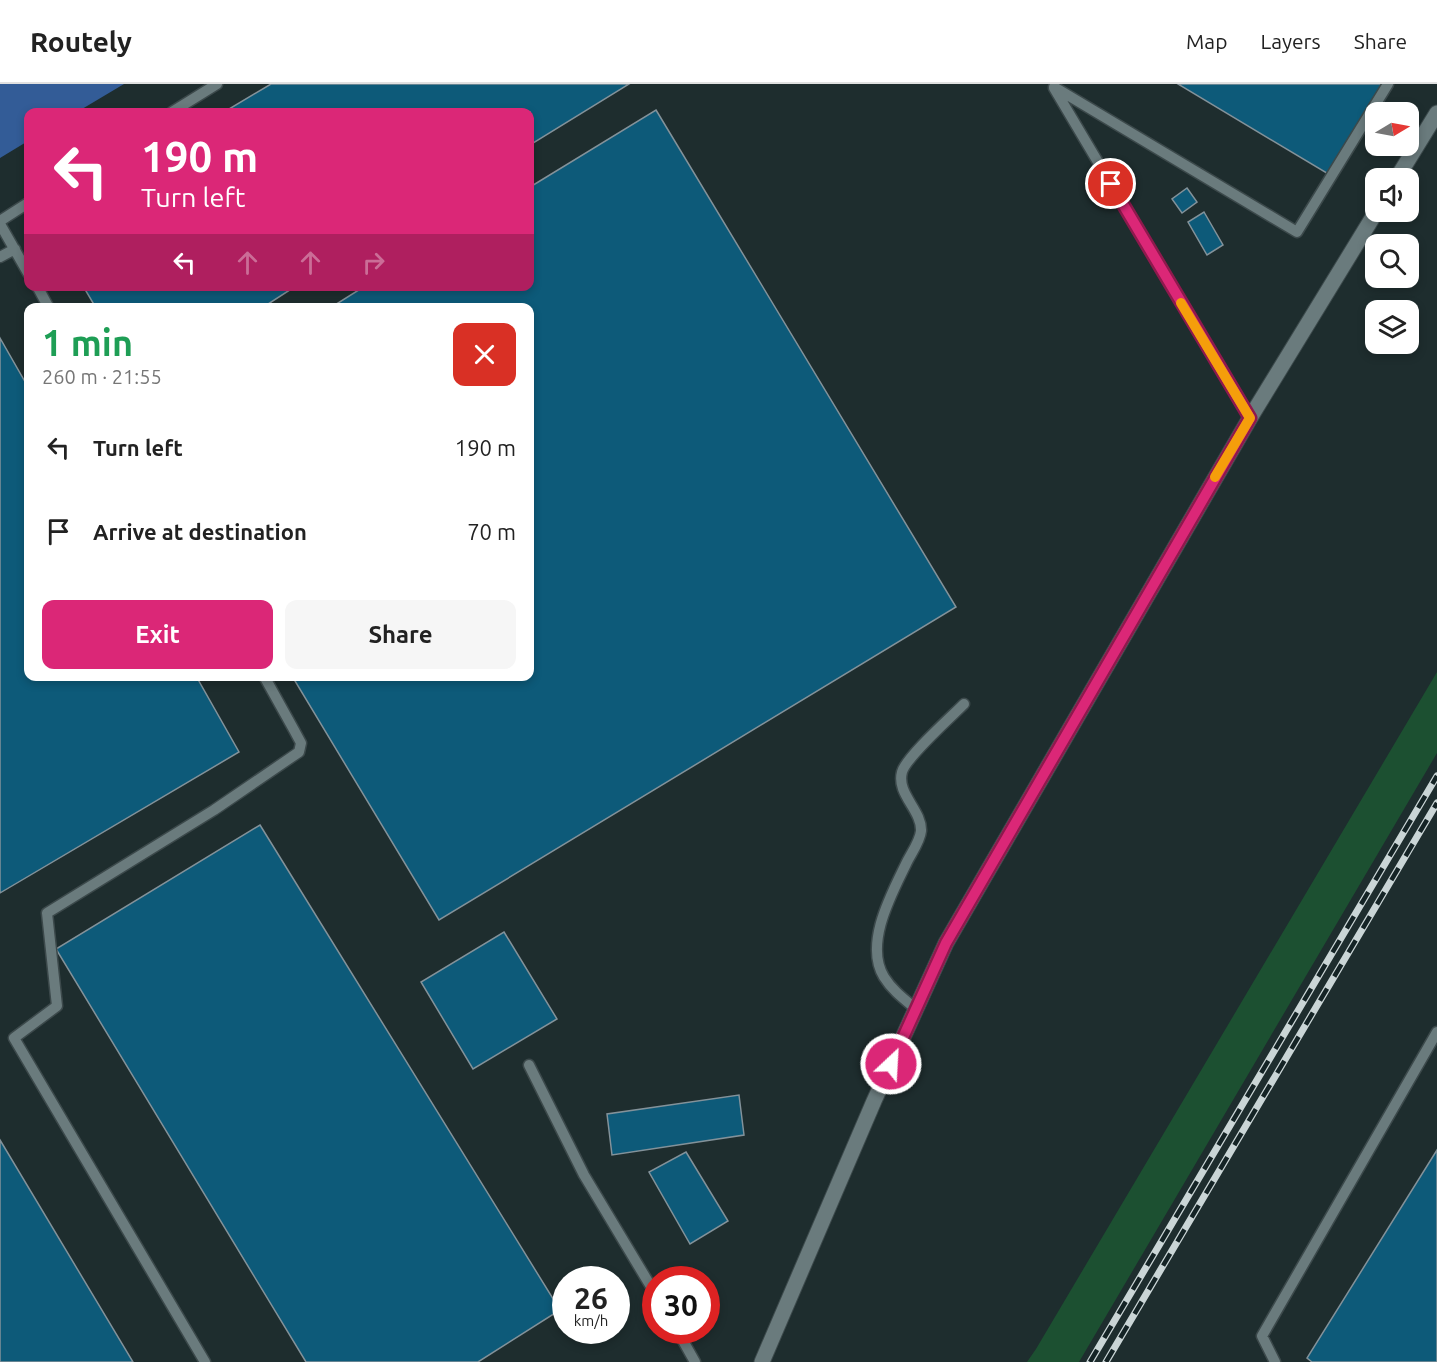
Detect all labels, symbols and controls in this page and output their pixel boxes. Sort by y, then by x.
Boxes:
text: Routely [30,26,132,57]
text: Map [1186,29,1227,53]
text: Layers [1260,29,1321,53]
text: Share [1354,29,1407,53]
north arrow [1365,102,1419,156]
map controls [1365,102,1419,354]
icon: left [42,132,120,210]
text: 190 m [141,133,258,180]
pin [1085,158,1136,209]
icon: arrive [1094,167,1127,200]
button: sound [1365,168,1419,222]
text: Turn left [141,182,245,212]
button: search [1365,234,1419,288]
icon: left [168,246,201,279]
icon: ahead [231,246,264,279]
icon: ahead [294,246,327,279]
icon: right [357,246,390,279]
button: layers [1365,300,1419,354]
text: 1 min [42,322,133,363]
button: close [453,323,516,386]
text: 260 m · 21:55 [42,365,162,388]
icon: left [42,431,75,464]
text: Turn left [93,435,183,460]
text: 190 m [455,435,516,460]
icon: arrive [42,515,75,548]
text: Arrive at destination [93,519,307,544]
text: 70 m [467,519,516,544]
button: Exit [42,600,273,669]
button: Share [285,600,516,669]
position arrow [859,1032,923,1096]
speed limit sign: 30 [642,1266,720,1344]
text: 26 [574,1281,608,1315]
text: km/h [574,1312,608,1329]

